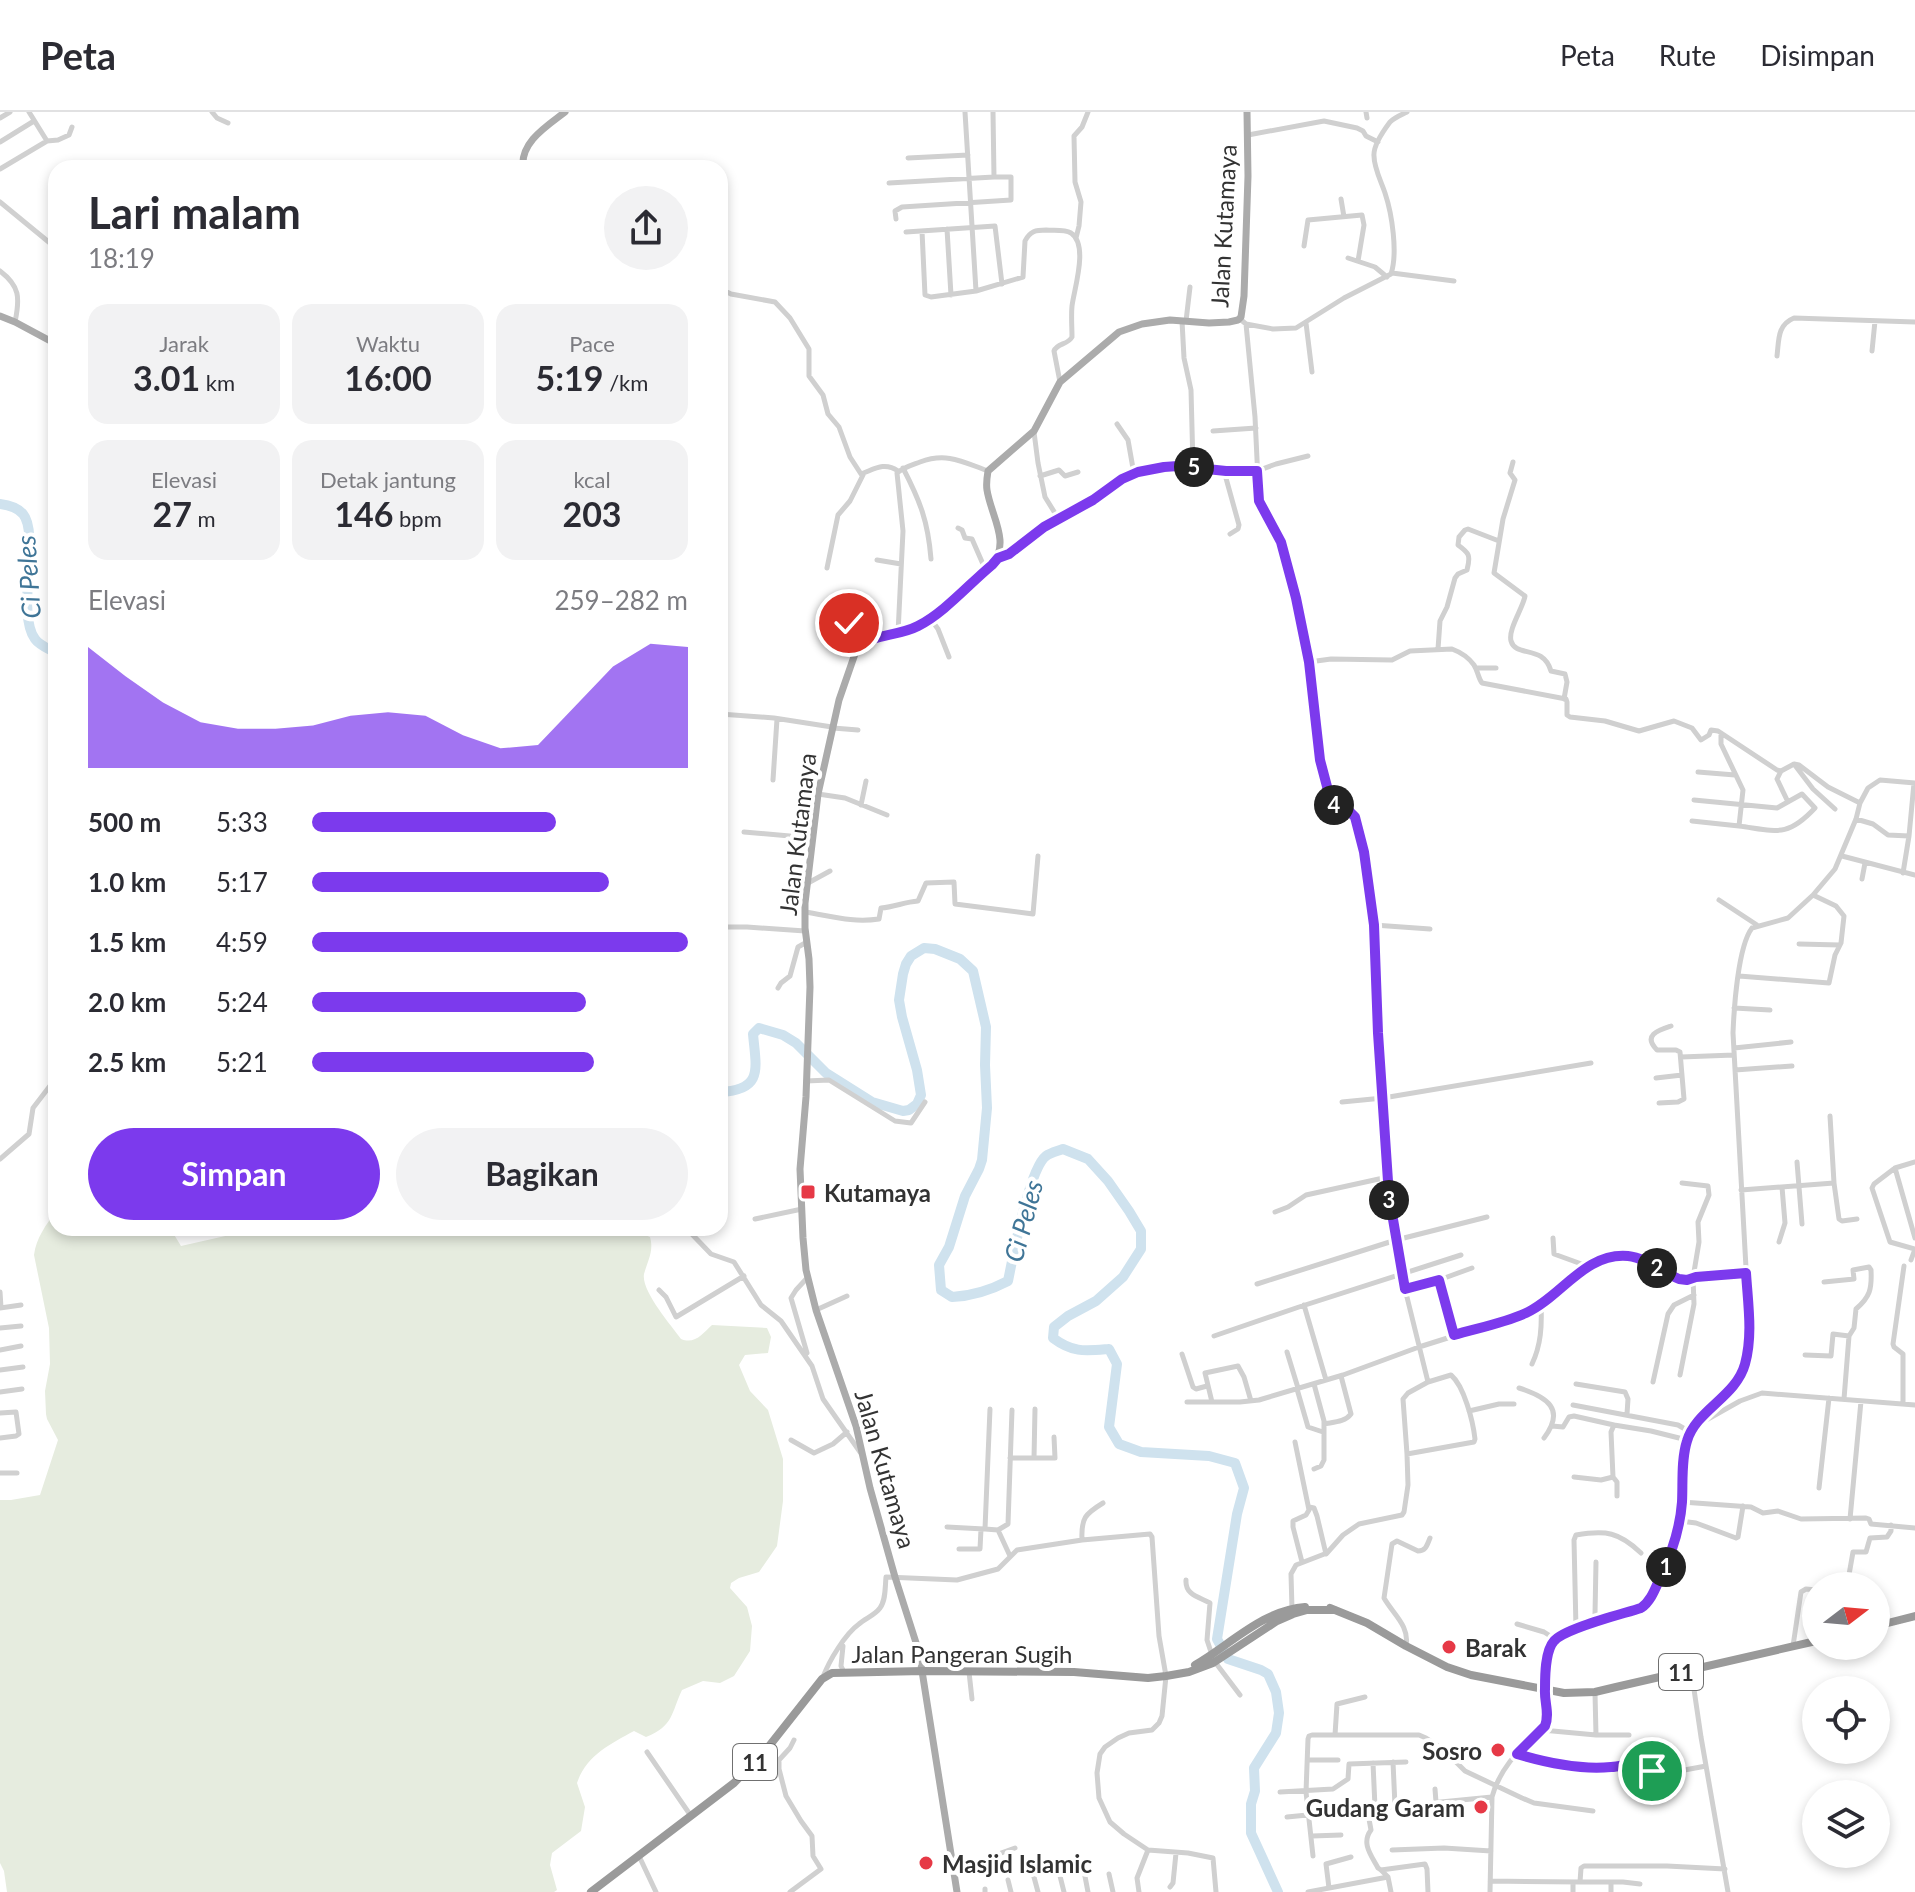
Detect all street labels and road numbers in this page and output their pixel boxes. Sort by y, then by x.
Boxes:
street label: Jalan Kutamaya [1204,144,1242,308]
street label: Jalan Kutamaya [773,751,821,917]
street label: Jalan Kutamaya [850,1386,922,1552]
street label: Jalan Pangeran Sugih [852,1639,1072,1668]
road number: 11 [1659,1654,1703,1690]
road number: 11 [733,1744,777,1780]

